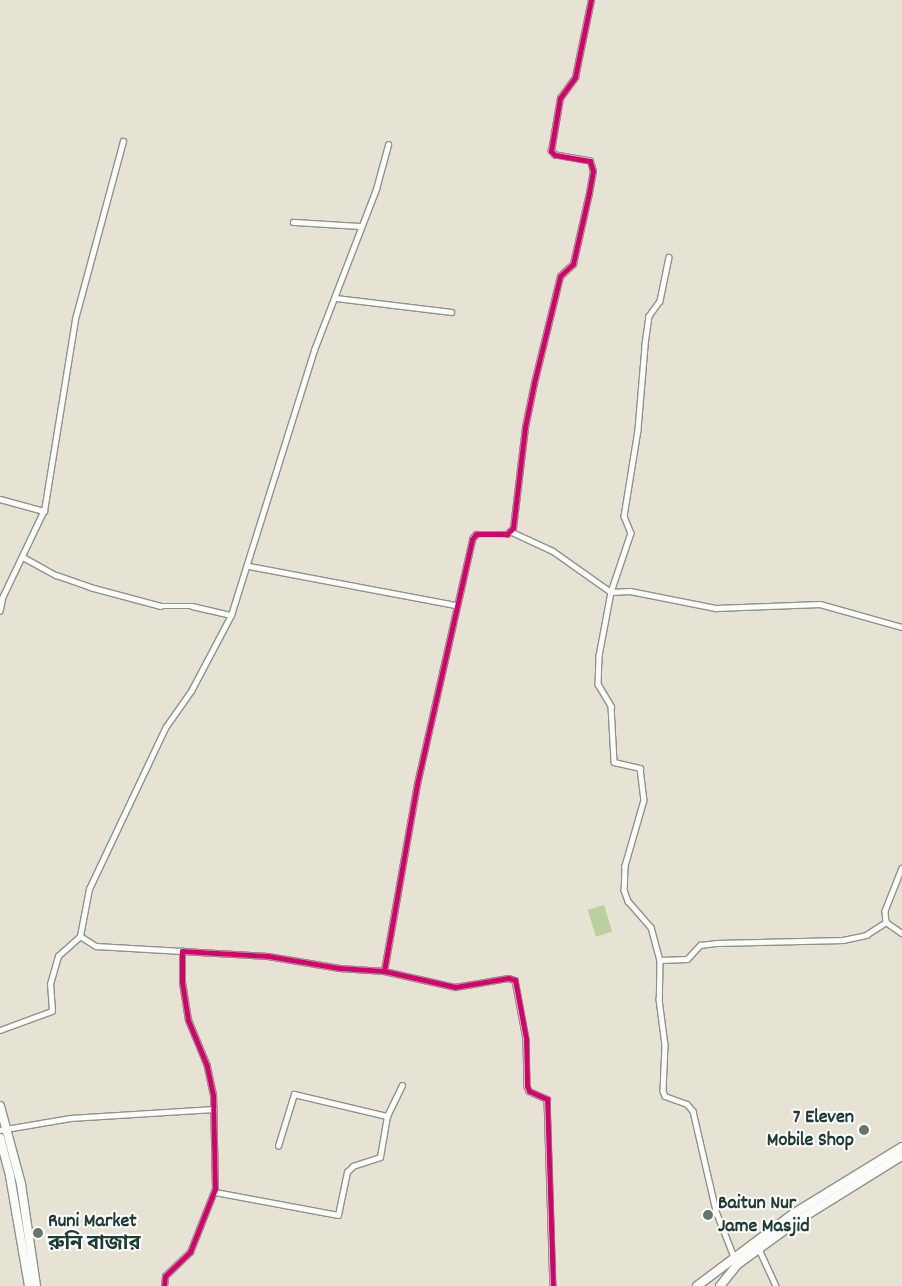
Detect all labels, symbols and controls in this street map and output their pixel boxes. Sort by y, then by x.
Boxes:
place label: 7 Eleven Mobile Shop [767,1106,854,1153]
marker: 7 Eleven Mobile Shop [858,1124,870,1136]
place label: Baitun Nur Jame Masjid [718,1192,810,1239]
marker: Baitun Nur Jame Masjid [702,1209,714,1221]
place label: Runi Market রুনি বাজার [48,1210,141,1257]
marker: Runi Market রুনি বাজার [32,1227,44,1239]

